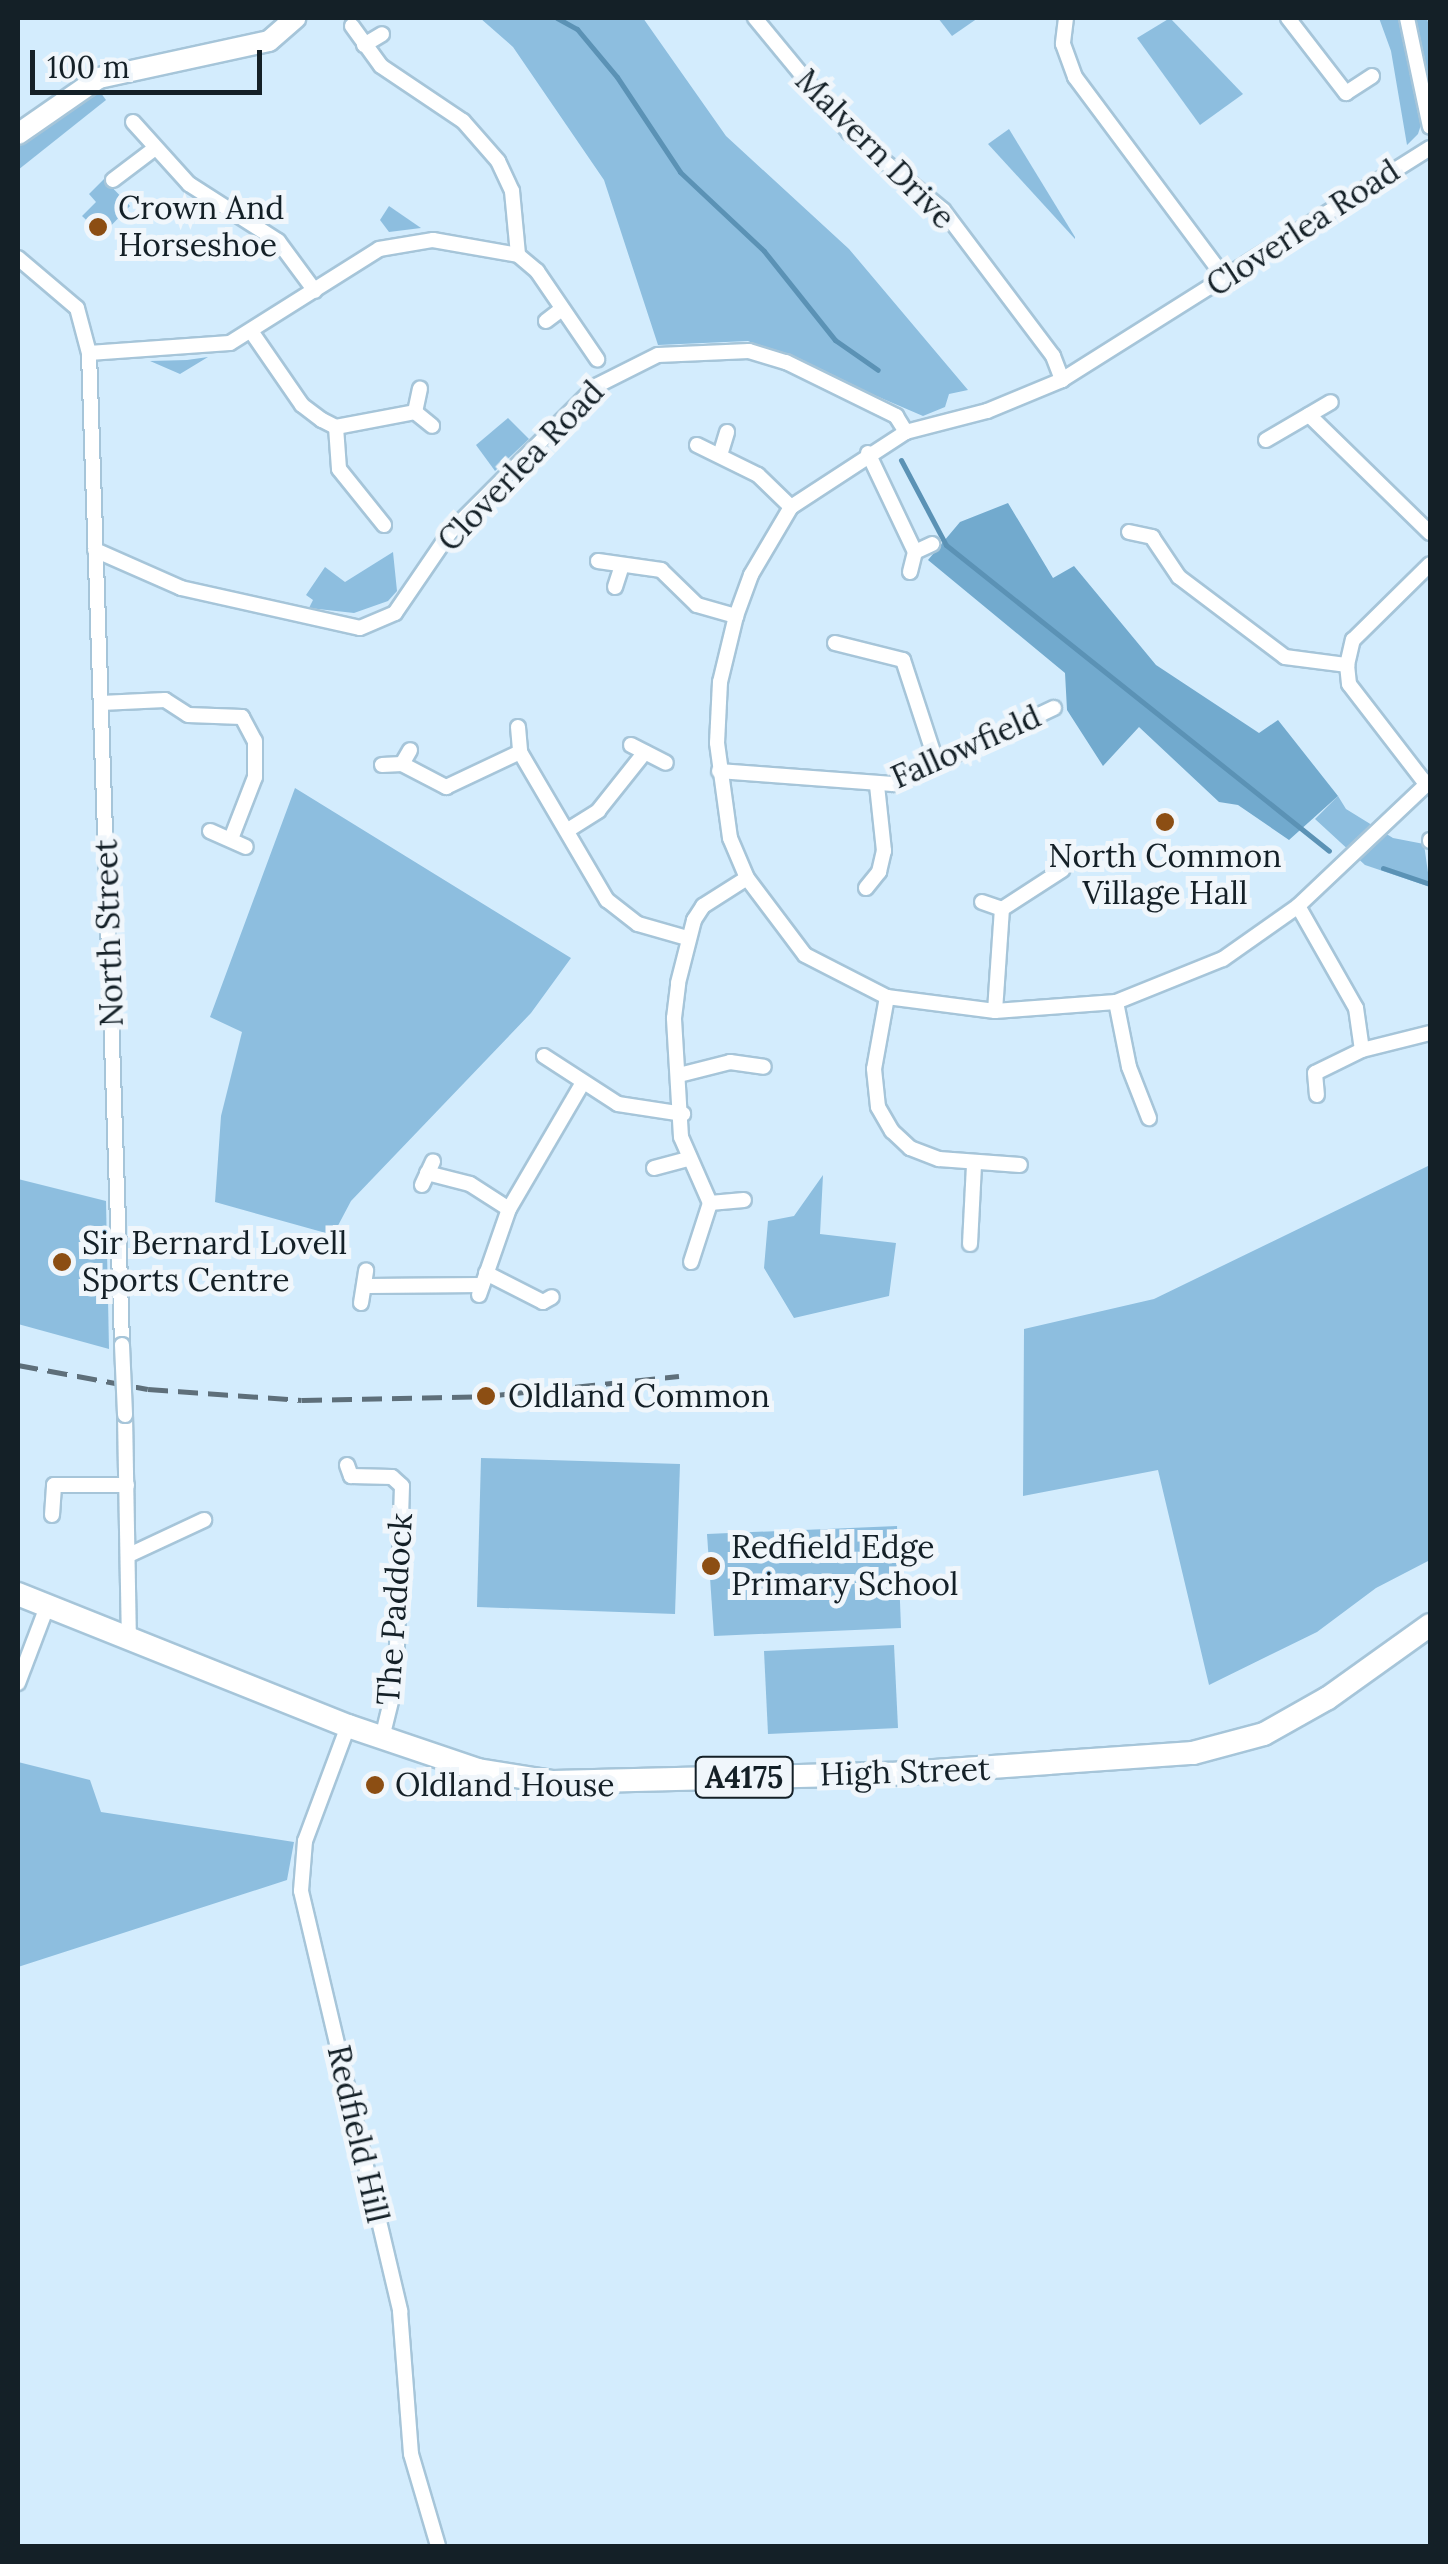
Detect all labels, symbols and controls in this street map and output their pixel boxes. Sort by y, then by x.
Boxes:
scale bar [35,30,268,92]
text: 100 m [47,48,130,86]
street label: Malvern Drive [787,61,963,237]
street label: Cloverlea Road [1200,151,1406,305]
place label: Crown And Horseshoe [118,190,284,265]
marker: Crown And Horseshoe [87,216,109,238]
street label: Cloverlea Road [430,373,612,559]
street label: Fallowfield [885,697,1047,797]
marker: North Common Village Hall [1154,811,1176,833]
place label: North Common Village Hall [1048,838,1282,913]
street label: North Street [87,839,131,1027]
place label: Sir Bernard Lovell Sports Centre [82,1225,347,1300]
marker: Sir Bernard Lovell Sports Centre [51,1251,73,1273]
place label: Oldland Common [508,1377,770,1415]
marker: Oldland Common [473,1383,499,1409]
street label: The Paddock [369,1512,421,1706]
place label: Redfield Edge Primary School [731,1529,959,1604]
marker: Redfield Edge Primary School [700,1555,722,1577]
street label: High Street [819,1750,991,1794]
road number: A4175 [694,1752,794,1802]
place label: Oldland House [395,1766,615,1804]
marker: Oldland House [364,1774,386,1796]
street label: Redfield Hill [319,2042,397,2226]

